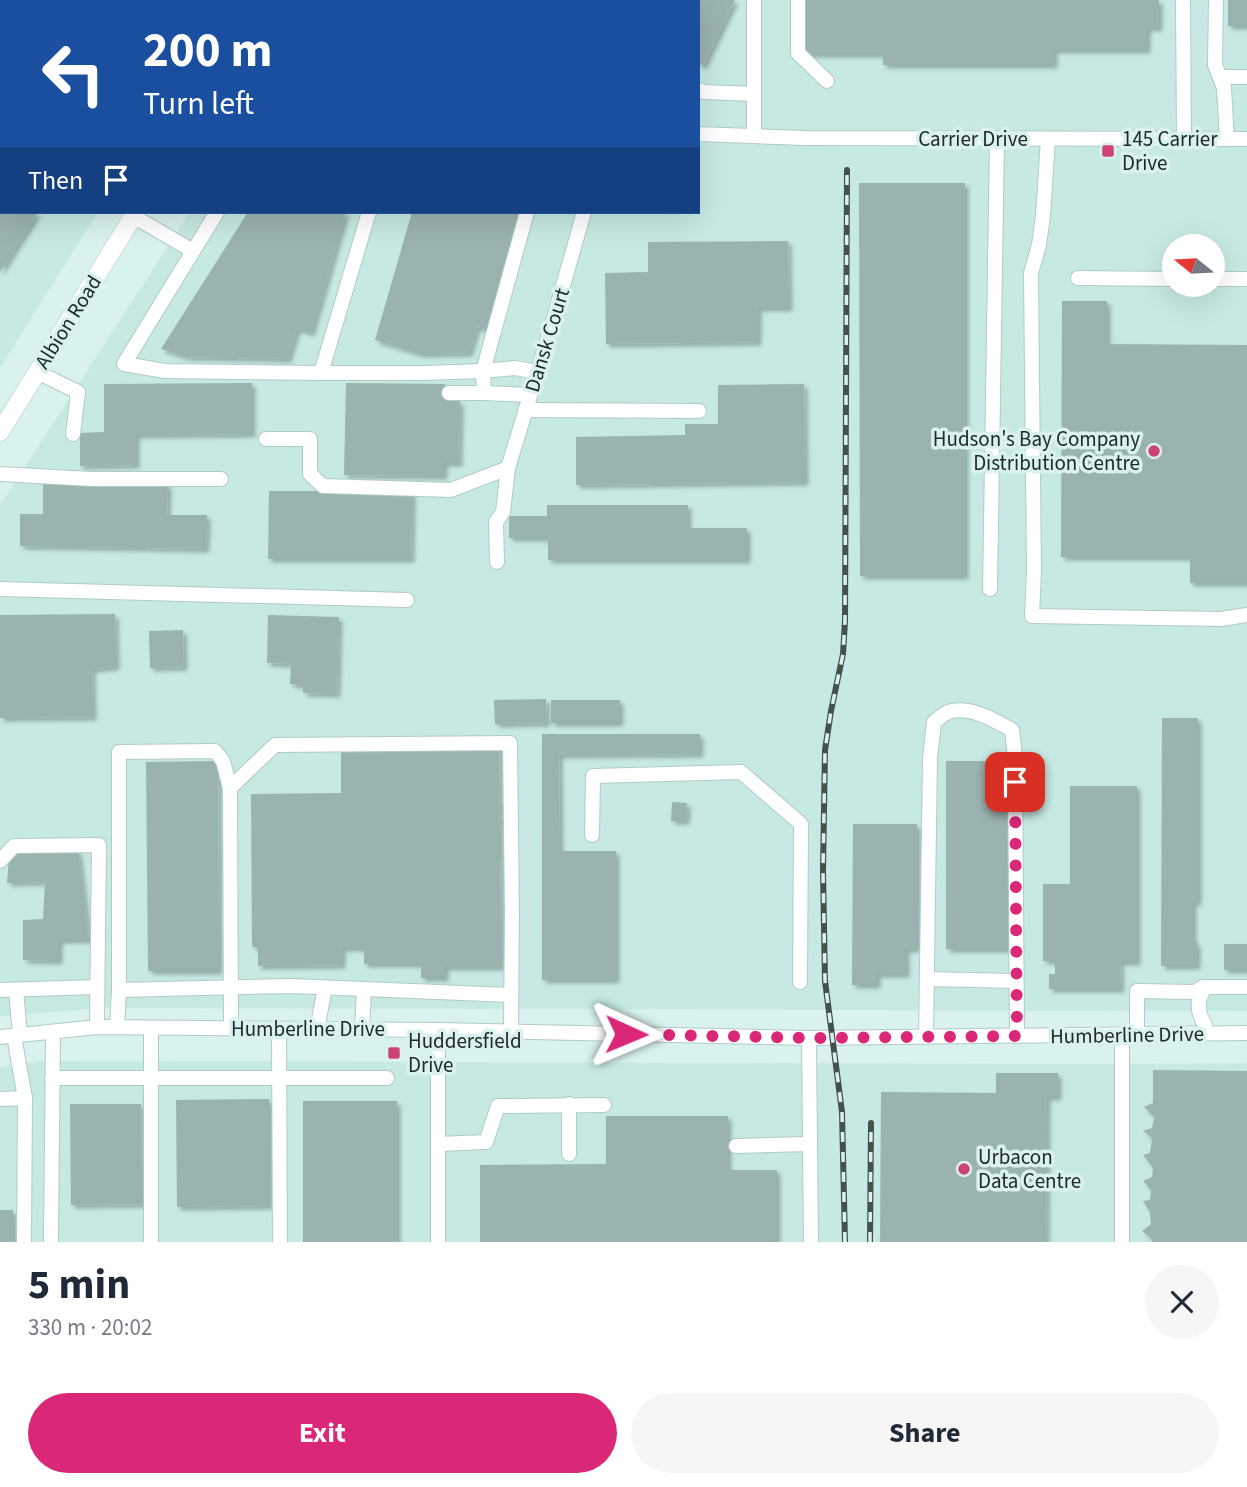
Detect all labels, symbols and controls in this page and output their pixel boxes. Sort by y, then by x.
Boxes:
text: 200 m [143,16,272,86]
icon: left [28,28,119,119]
text: Turn left [143,81,254,127]
street label: Carrier Drive [918,124,1028,154]
place label: 145 Carrier Drive [1122,124,1218,178]
marker: 145 Carrier Drive [1100,143,1116,159]
icon: arrive [97,161,135,199]
text: Then [28,162,83,199]
north arrow [1162,234,1225,298]
map controls [1162,234,1225,297]
street label: Albion Road [27,269,109,375]
street label: Dansk Court [517,284,577,396]
place label: Hudson's Bay Company Distribution Centre [933,424,1140,478]
marker: Hudson's Bay Company Distribution Centre [1146,443,1162,459]
pin [985,752,1045,812]
icon: arrive [996,763,1034,801]
position arrow [589,997,663,1071]
street label: Humberline Drive [231,1014,385,1044]
street label: Humberline Drive [1050,1019,1204,1051]
place label: Huddersfield Drive [408,1026,522,1080]
marker: Huddersfield Drive [386,1045,402,1061]
place label: Urbacon Data Centre [978,1142,1081,1196]
marker: Urbacon Data Centre [956,1161,972,1177]
text: 5 min [28,1255,130,1315]
button: close [1145,1265,1219,1339]
text: 330 m · 20:02 [28,1311,152,1344]
button: Exit [28,1393,617,1473]
button: Share [631,1393,1219,1473]

